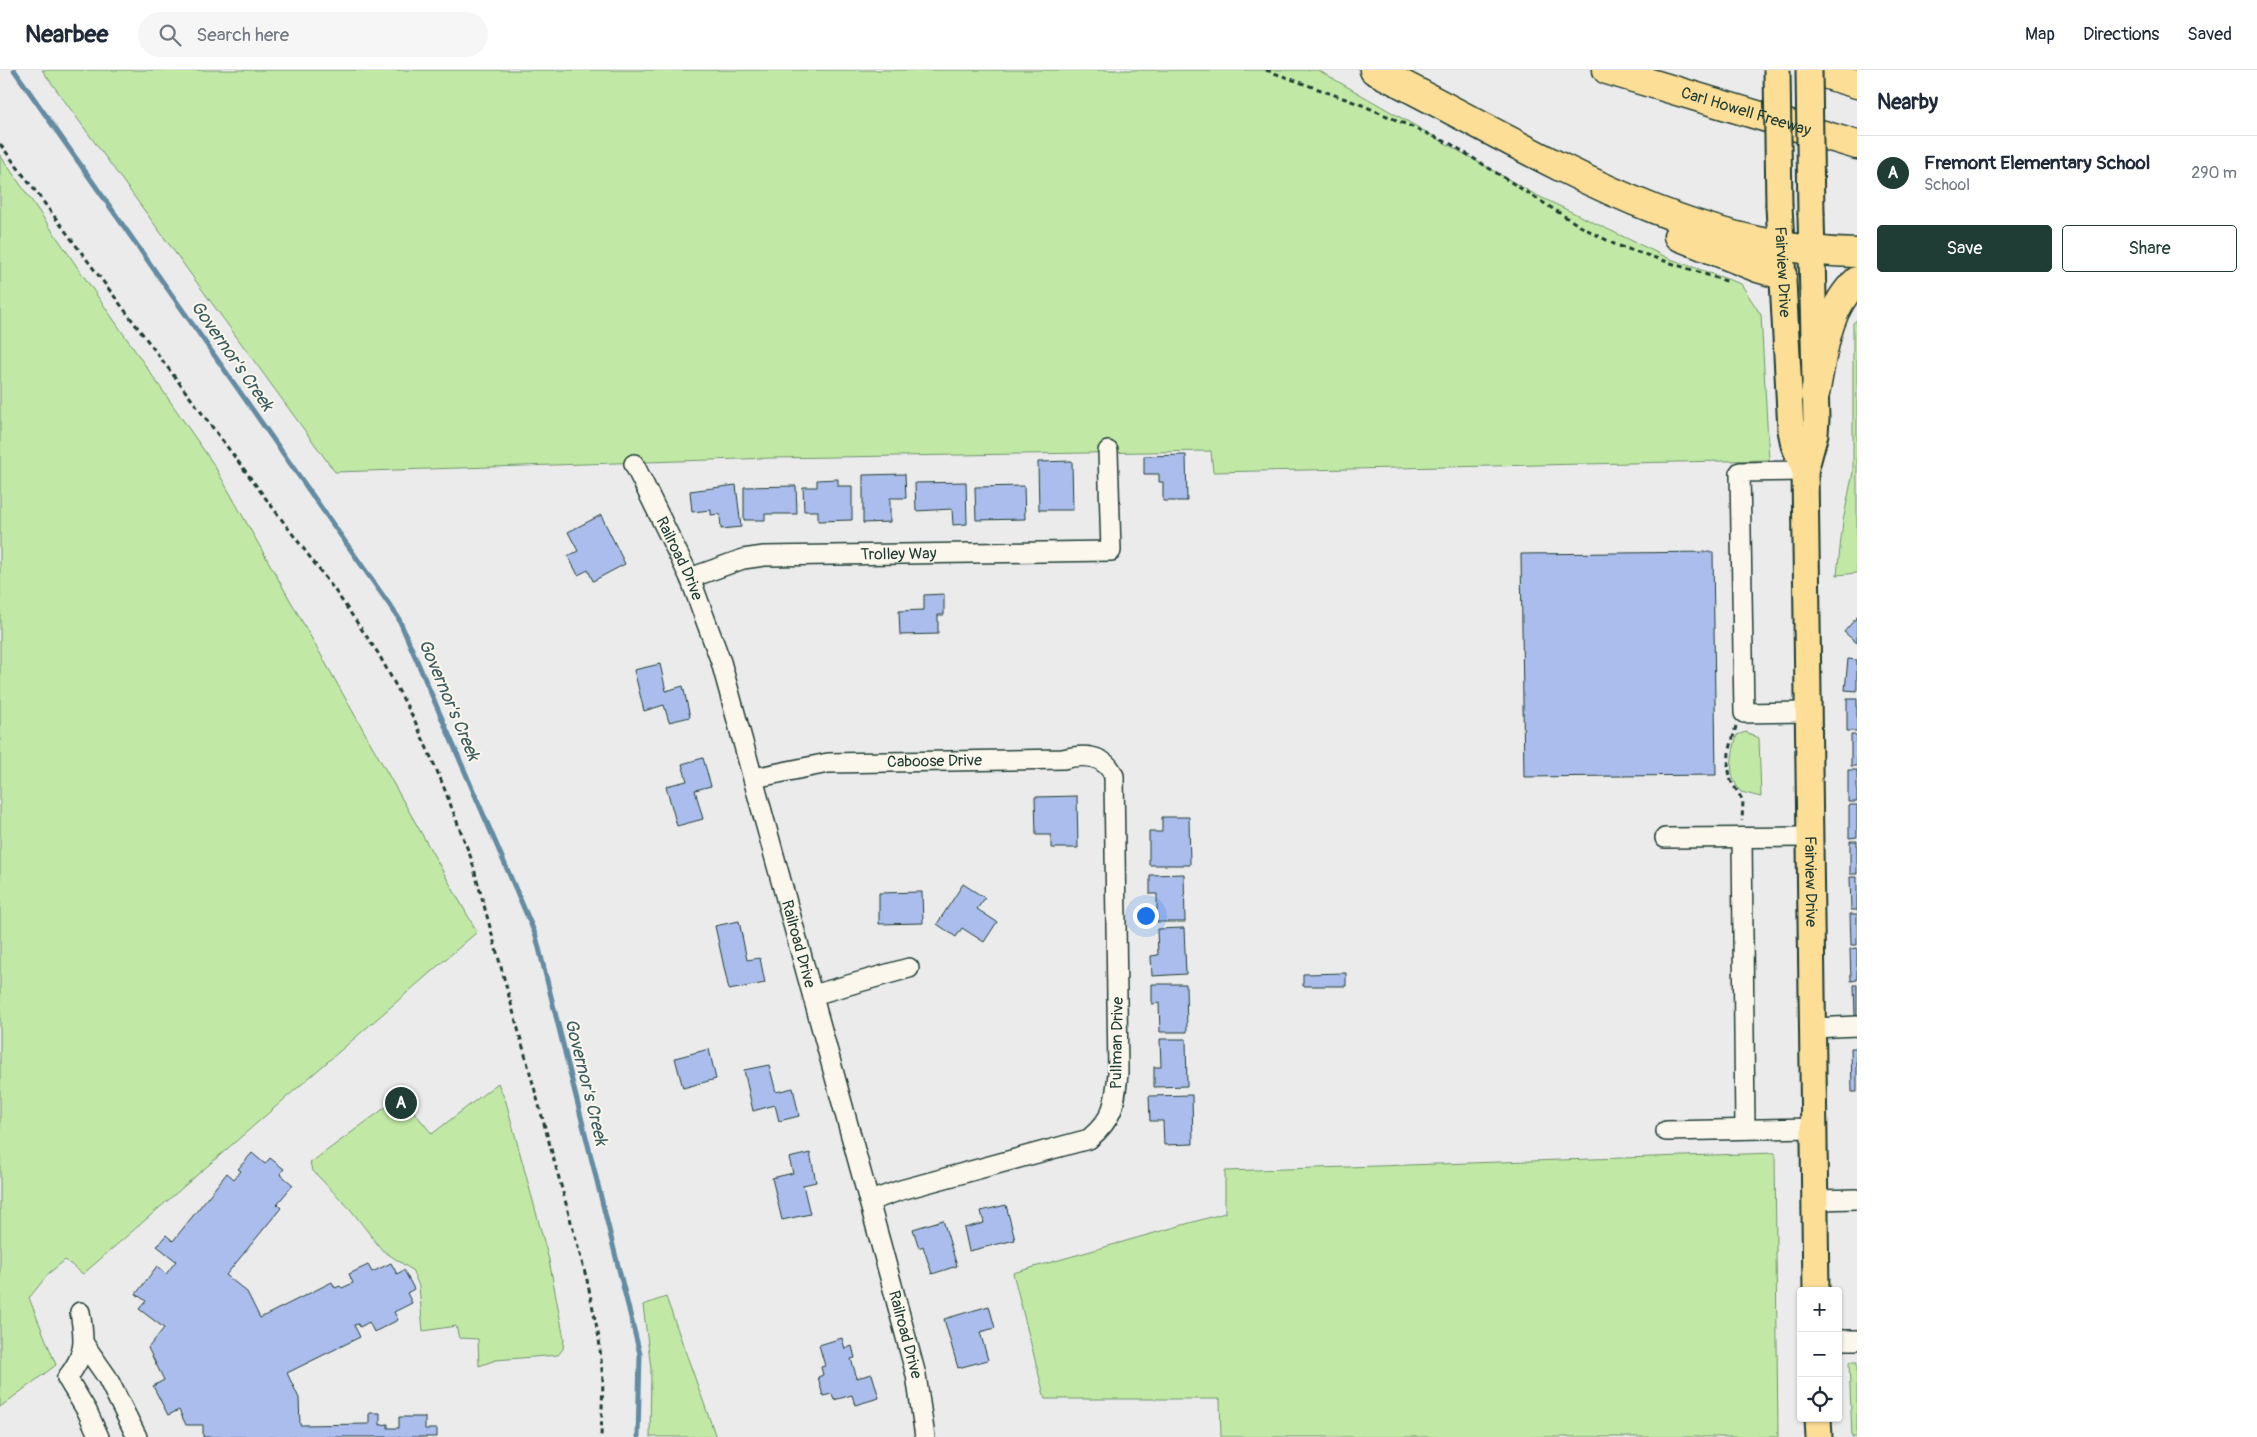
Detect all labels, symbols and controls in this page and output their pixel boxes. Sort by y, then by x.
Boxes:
search box [138,12,488,57]
text: Nearbee [25,20,108,49]
icon: search [156,21,184,49]
text: Search here [196,23,289,47]
text: Map [2025,23,2055,46]
text: Directions [2083,23,2159,46]
text: Saved [2187,23,2232,46]
street label: Carl Howell Freeway [1679,83,1813,141]
text: Nearby [1877,89,1938,116]
text: Fremont Elementary School [1924,151,2150,175]
text: A [1888,163,1898,183]
text: 290 m [2191,163,2237,183]
text: School [1924,175,1970,195]
button: Save [1877,225,2052,272]
button: Share [2062,225,2237,272]
street label: Fairview Drive [1770,226,1795,318]
water label: Governor's Creek [185,296,279,417]
street label: Railroad Drive [651,513,707,603]
street label: Trolley Way [860,544,937,565]
water label: Governor's Creek [413,636,485,766]
street label: Caboose Drive [887,750,982,772]
street label: Fairview Drive [1800,836,1821,927]
street label: Railroad Drive [777,898,820,990]
your location [1133,903,1159,929]
street label: Pullman Drive [1106,997,1128,1089]
water label: Governor's Creek [559,1016,613,1149]
pin: A [385,1084,417,1122]
map controls [1797,1287,1842,1422]
button: + [1797,1287,1842,1332]
street label: Railroad Drive [884,1288,927,1381]
button: − [1797,1332,1842,1377]
button: locate [1797,1377,1842,1422]

